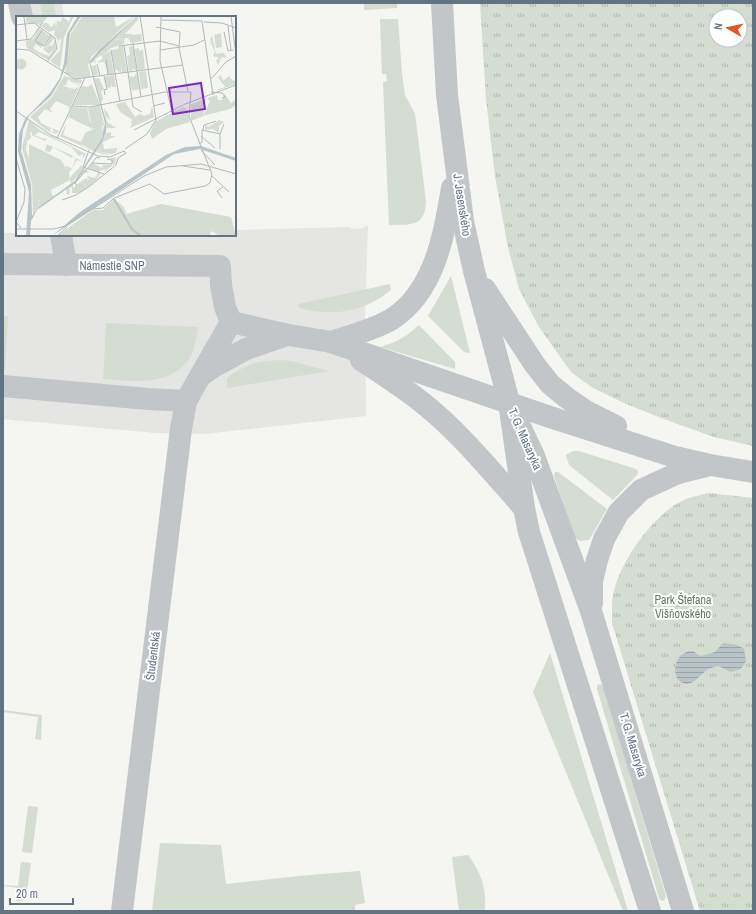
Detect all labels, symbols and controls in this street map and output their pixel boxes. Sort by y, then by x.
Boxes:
north arrow [708,8,748,48]
inset map [16,16,236,236]
text: N [711,22,726,31]
street label: J. Jesenského [449,173,475,237]
street label: Námestie SNP [79,258,145,274]
street label: T. G. Masaryka [504,406,546,473]
park label: Park Štefana Višňovského [655,592,712,622]
street label: Študentská [142,630,164,681]
street label: T. G. Masaryka [616,711,650,779]
scale bar [10,880,73,906]
text: 20 m [16,886,38,902]

